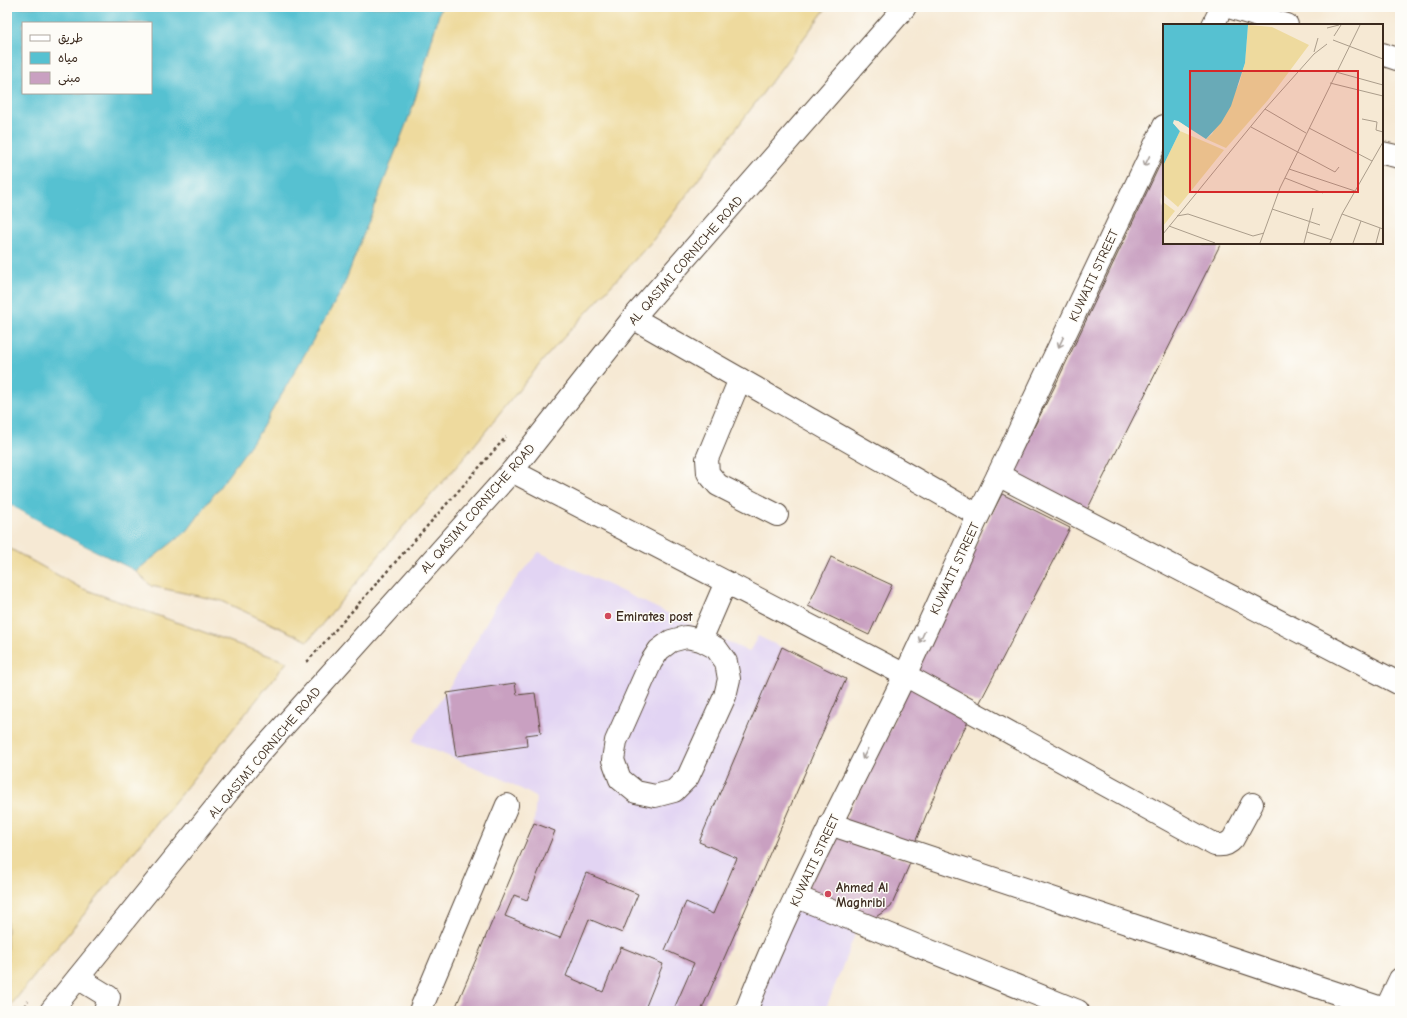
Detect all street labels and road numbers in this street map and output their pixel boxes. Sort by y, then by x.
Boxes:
street label: AL QASIMI CORNICHE ROAD [625,193,746,328]
street label: KUWAITI STREET [1066,227,1121,324]
street label: AL QASIMI CORNICHE ROAD [417,441,538,576]
street label: KUWAITI STREET [927,520,982,617]
street label: AL QASIMI CORNICHE ROAD [205,684,324,821]
street label: KUWAITI STREET [787,812,842,909]

